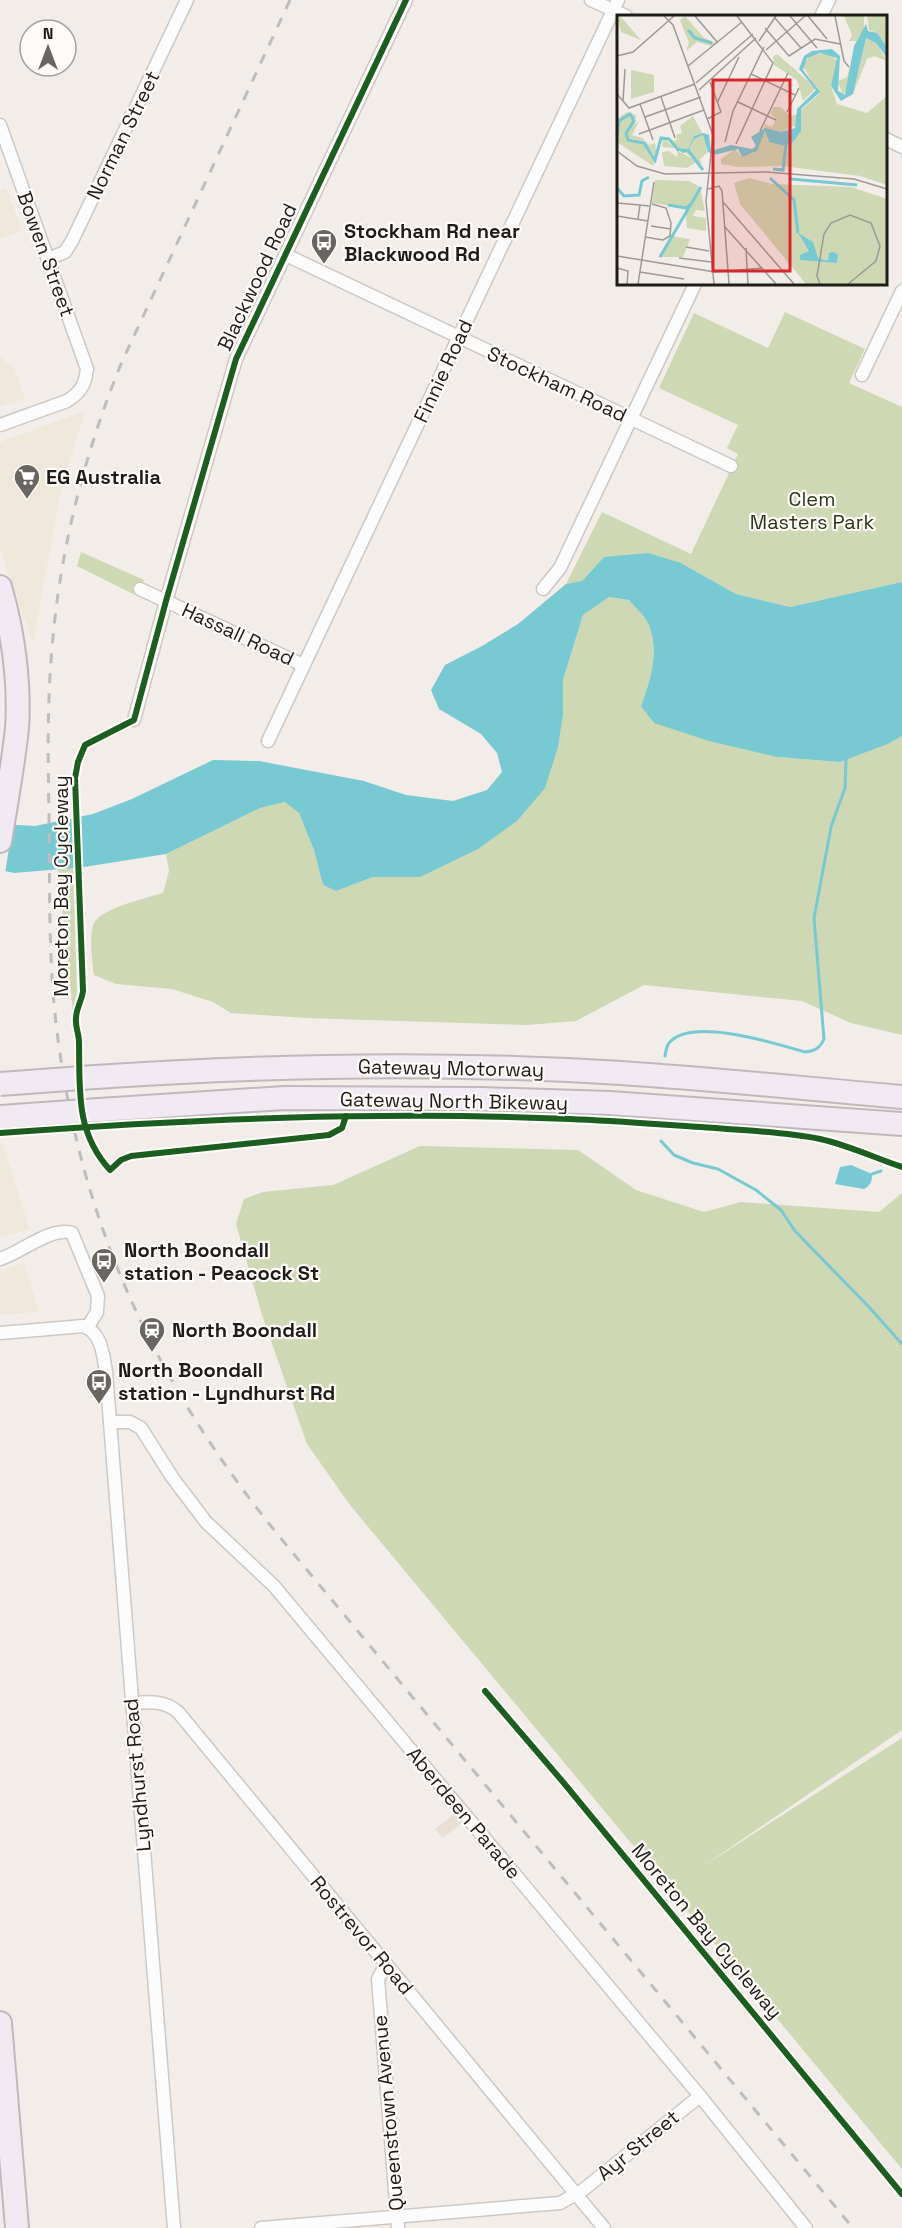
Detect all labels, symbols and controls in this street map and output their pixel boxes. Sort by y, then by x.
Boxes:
inset map [617,15,887,285]
north arrow [18,18,78,78]
text: N [43,23,53,44]
street label: Norman Street [81,66,165,204]
street label: Bowen Street [11,188,81,320]
street label: Blackwood Road [211,199,303,355]
place label: Stockham Rd near Blackwood Rd [344,218,520,267]
bus stop icon: Stockham Rd near Blackwood Rd [309,227,339,265]
street label: Finnie Road [408,315,478,427]
street label: Stockham Road [483,340,631,428]
supermarket icon: EG Australia [12,462,42,500]
place label: EG Australia [46,464,161,490]
park label: Clem Masters Park [750,486,874,535]
street label: Hassall Road [178,597,298,671]
street label: Moreton Bay Cycleway [48,775,74,997]
street label: Gateway Motorway [358,1053,544,1083]
street label: Gateway North Bikeway [340,1086,568,1116]
place label: North Boondall station - Peacock St [124,1237,319,1286]
bus stop icon: North Boondall station - Peacock St [89,1246,119,1284]
station icon: North Boondall [137,1315,167,1353]
place label: North Boondall [172,1317,317,1343]
place label: North Boondall station - Lyndhurst Rd [118,1357,335,1406]
bus stop icon: North Boondall station - Lyndhurst Rd [84,1367,114,1405]
street label: Lyndhurst Road [117,1697,157,1853]
street label: Aberdeen Parade [401,1741,527,1885]
street label: Moreton Bay Cycleway [626,1838,788,2024]
street label: Rostrevor Road [305,1870,419,2000]
street label: Queenstown Avenue [366,2014,410,2212]
street label: Ayr Street [591,2104,685,2186]

